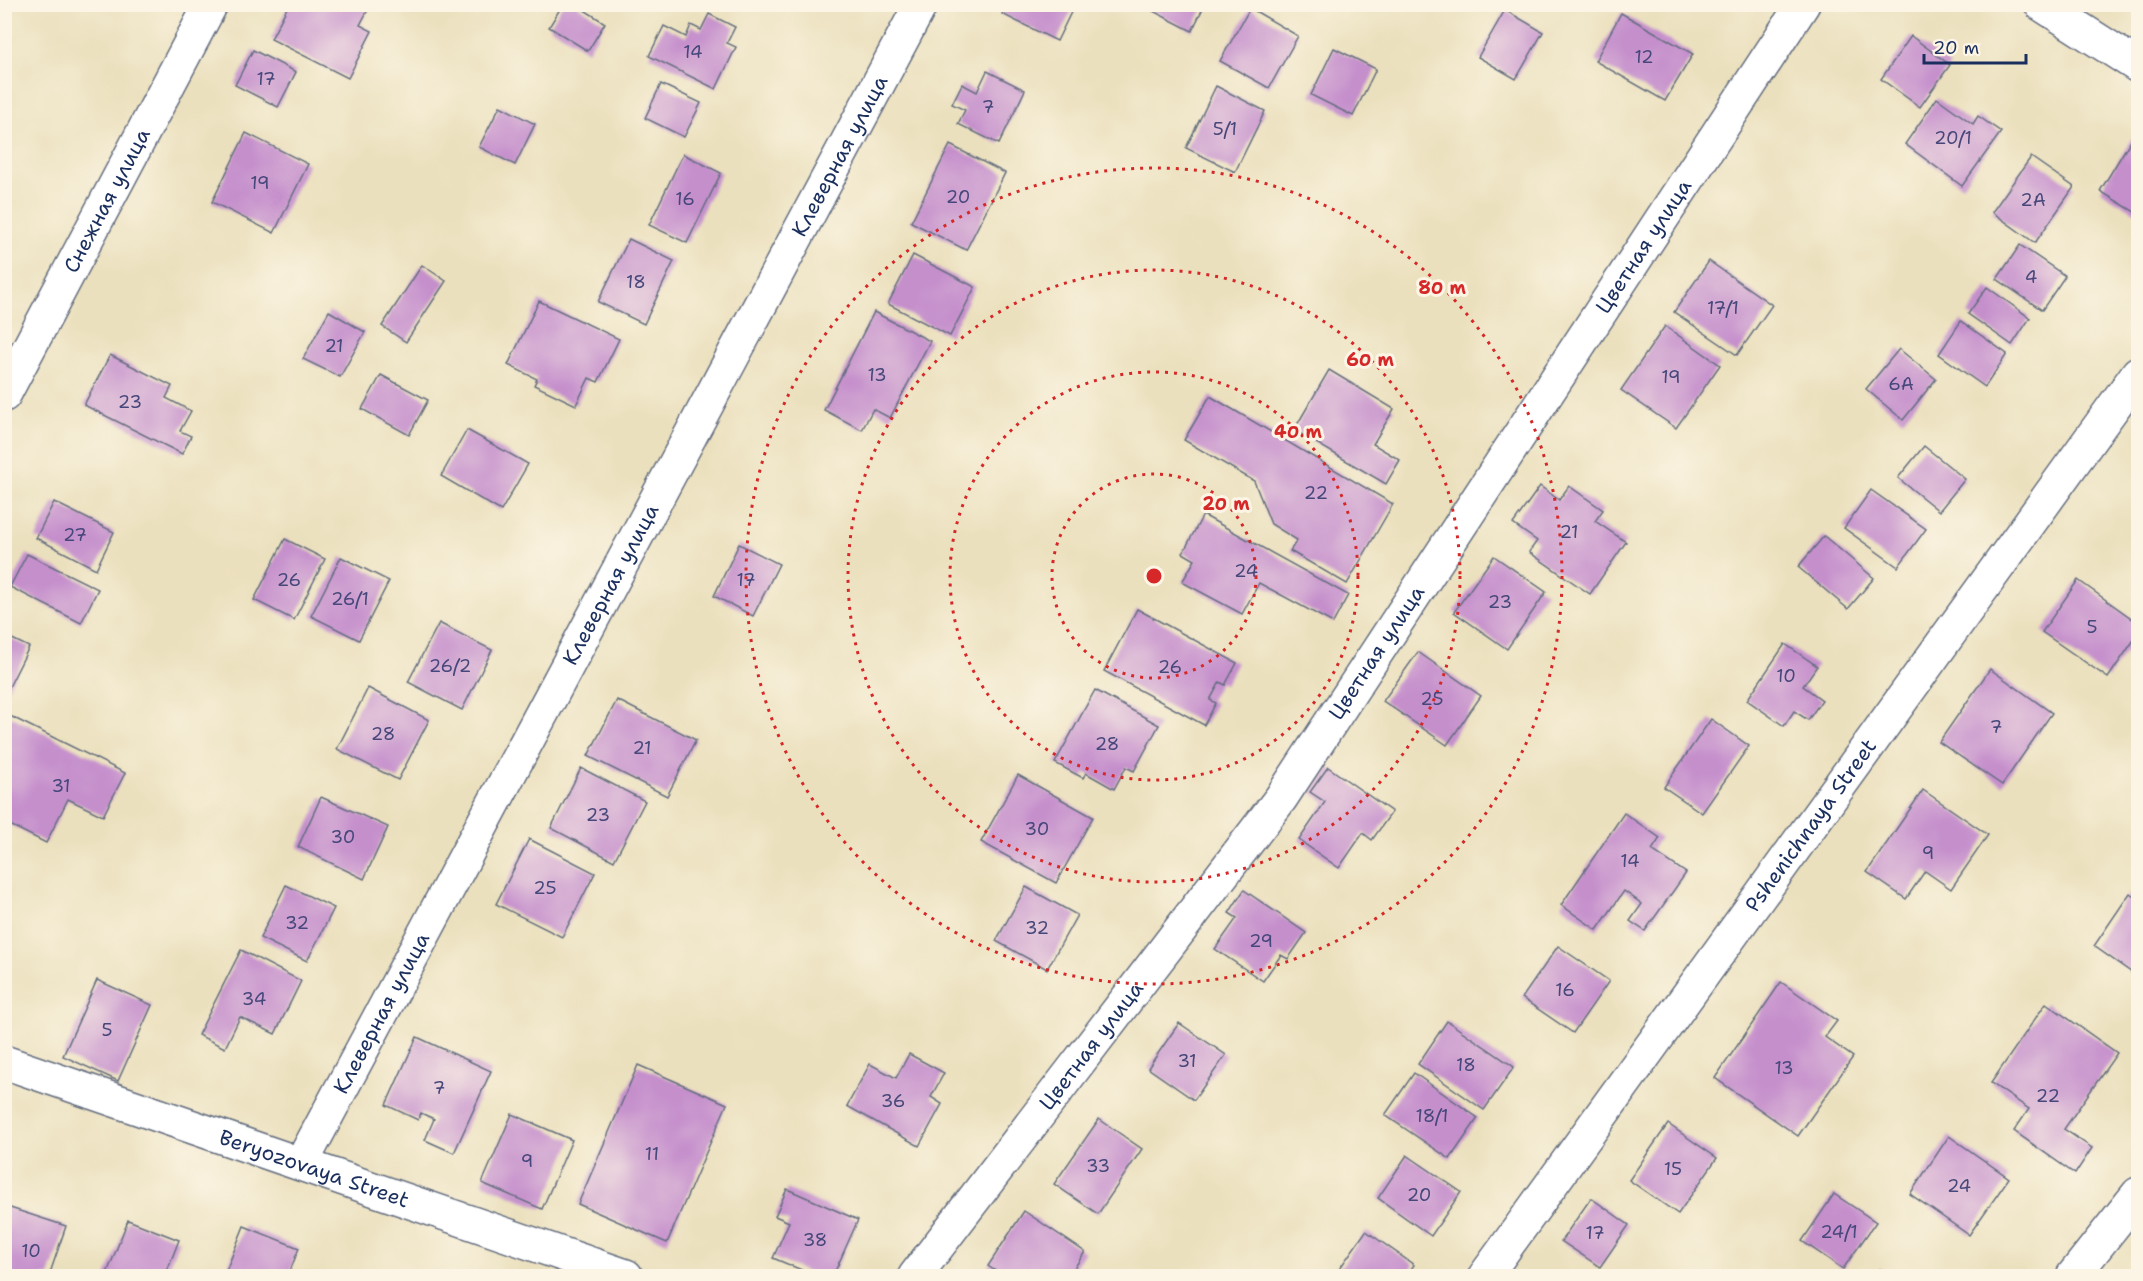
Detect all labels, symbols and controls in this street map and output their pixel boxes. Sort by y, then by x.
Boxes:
scale bar [1924,27,2026,65]
text: 20 m [1933,36,1979,60]
house number: 14 [683,40,703,64]
house number: 12 [1634,45,1654,69]
house number: 17 [256,67,276,91]
street label: Клеверная улица [785,70,894,242]
house number: 7 [982,95,994,119]
house number: 5/1 [1213,117,1237,141]
street label: Снежная улица [57,123,157,278]
house number: 20/1 [1934,126,1972,150]
house number: 19 [250,171,270,195]
street label: Цветная улица [1589,174,1698,319]
house number: 20 [946,185,970,209]
house number: 16 [675,187,695,211]
house number: 2А [2020,188,2046,212]
house number: 4 [2025,265,2037,289]
house number: 18 [626,270,646,294]
text: 80 m [1418,276,1466,300]
house number: 17/1 [1707,296,1739,320]
house number: 21 [324,334,344,358]
text: 60 m [1346,348,1394,372]
house number: 13 [867,363,887,387]
house number: 19 [1661,365,1681,389]
house number: 6А [1888,372,1914,396]
house number: 23 [118,390,142,414]
text: 40 m [1274,420,1322,444]
house number: 22 [1304,481,1328,505]
text: 20 m [1202,492,1250,516]
street label: Клеверная улица [556,499,665,670]
house number: 21 [1559,520,1579,544]
house number: 27 [63,523,87,547]
house number: 24 [1234,559,1258,583]
centre of rings [1144,566,1164,586]
house number: 26 [277,568,301,592]
house number: 17 [736,568,756,592]
street label: Цветная улица [1322,580,1431,725]
house number: 26/1 [331,587,369,611]
house number: 23 [1488,590,1512,614]
house number: 5 [2086,615,2098,639]
house number: 26/2 [429,654,471,678]
house number: 26 [1158,655,1182,679]
house number: 10 [1776,664,1796,688]
house number: 25 [1420,687,1444,711]
house number: 7 [1990,715,2002,739]
house number: 28 [371,722,395,746]
house number: 28 [1095,732,1119,756]
street label: Pshenichnaya Street [1739,733,1883,918]
house number: 21 [632,736,652,760]
house number: 31 [51,774,71,798]
house number: 23 [586,803,610,827]
house number: 30 [1025,817,1049,841]
house number: 30 [331,825,355,849]
house number: 9 [1922,841,1934,865]
house number: 14 [1620,849,1640,873]
house number: 25 [533,876,557,900]
house number: 32 [285,911,309,935]
house number: 32 [1025,916,1049,940]
street label: Клеверная улица [327,928,436,1099]
house number: 29 [1249,929,1273,953]
street label: Цветная улица [1033,976,1150,1116]
house number: 16 [1555,978,1575,1002]
house number: 34 [242,987,266,1011]
house number: 5 [101,1018,113,1042]
house number: 31 [1177,1049,1197,1073]
house number: 18 [1456,1053,1476,1077]
house number: 13 [1774,1056,1794,1080]
house number: 7 [433,1076,445,1100]
house number: 22 [2036,1084,2060,1108]
house number: 36 [881,1089,905,1113]
house number: 18/1 [1415,1104,1449,1128]
street label: Beryozovaya Street [215,1123,413,1214]
house number: 11 [645,1142,659,1166]
house number: 9 [521,1149,533,1173]
house number: 33 [1086,1154,1110,1178]
house number: 15 [1664,1157,1682,1181]
house number: 24 [1947,1174,1971,1198]
house number: 20 [1407,1183,1431,1207]
house number: 24/1 [1820,1220,1858,1244]
house number: 17 [1585,1221,1605,1245]
house number: 38 [803,1228,827,1252]
house number: 10 [21,1239,41,1263]

